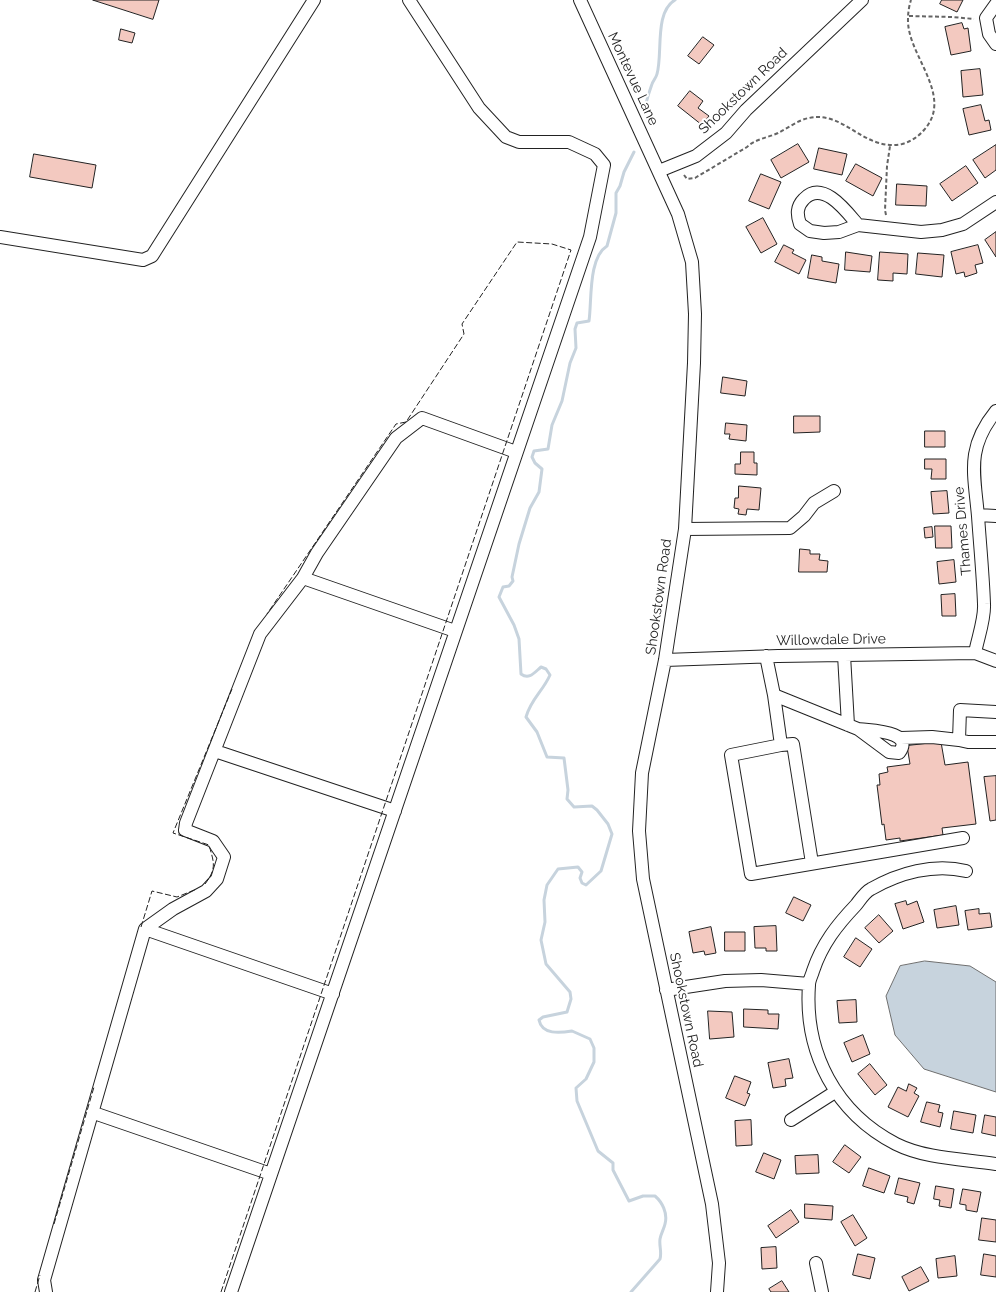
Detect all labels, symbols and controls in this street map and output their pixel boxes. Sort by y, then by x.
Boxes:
street label: Montevue Lane [604,30,662,128]
street label: Shookstown Road [695,44,791,138]
street label: Thames Drive [951,486,975,576]
street label: Shookstown Road [643,538,675,656]
street label: Willowdale Drive [776,631,886,649]
street label: Shookstown Road [666,951,706,1069]

